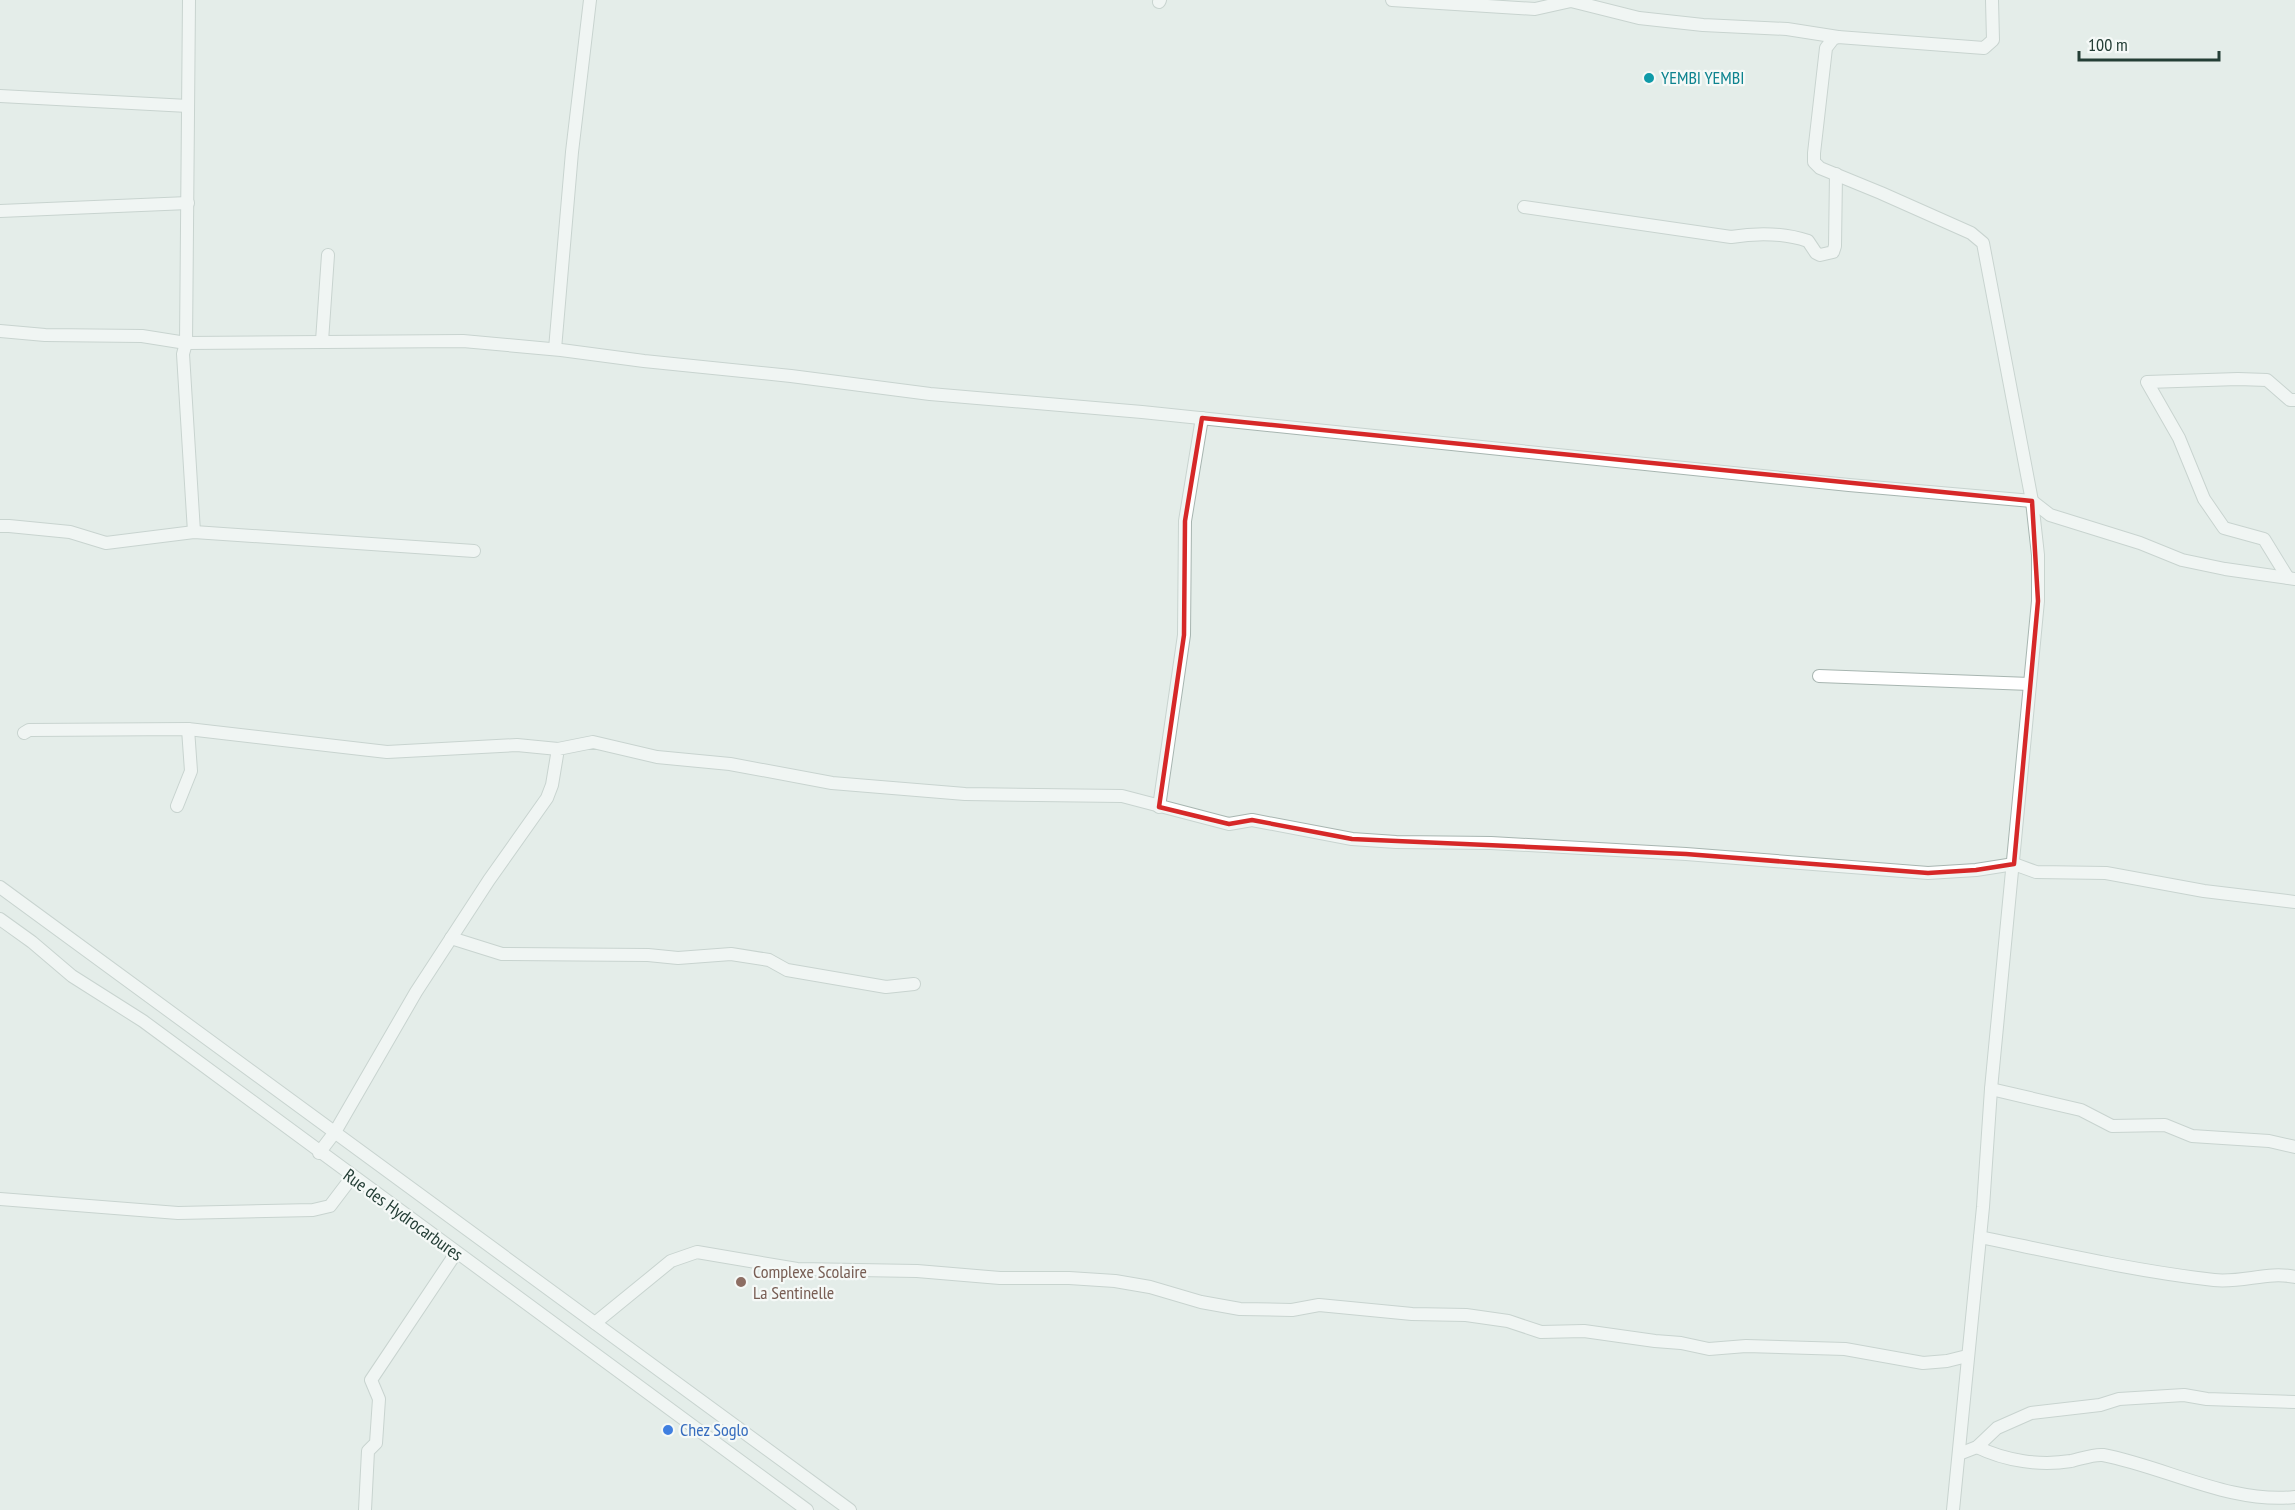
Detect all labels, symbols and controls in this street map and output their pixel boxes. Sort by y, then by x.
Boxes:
scale bar [2079,24,2218,62]
text: 100 m [2088,33,2128,56]
place label: YEMBI YEMBI [1661,66,1744,89]
marker: YEMBI YEMBI [1642,71,1656,85]
street label: Rue des Hydrocarbures [339,1163,468,1266]
place label: Complexe Scolaire La Sentinelle [753,1260,867,1304]
marker: Complexe Scolaire La Sentinelle [734,1275,748,1289]
place label: Chez Soglo [680,1418,749,1441]
marker: Chez Soglo [661,1423,675,1437]

